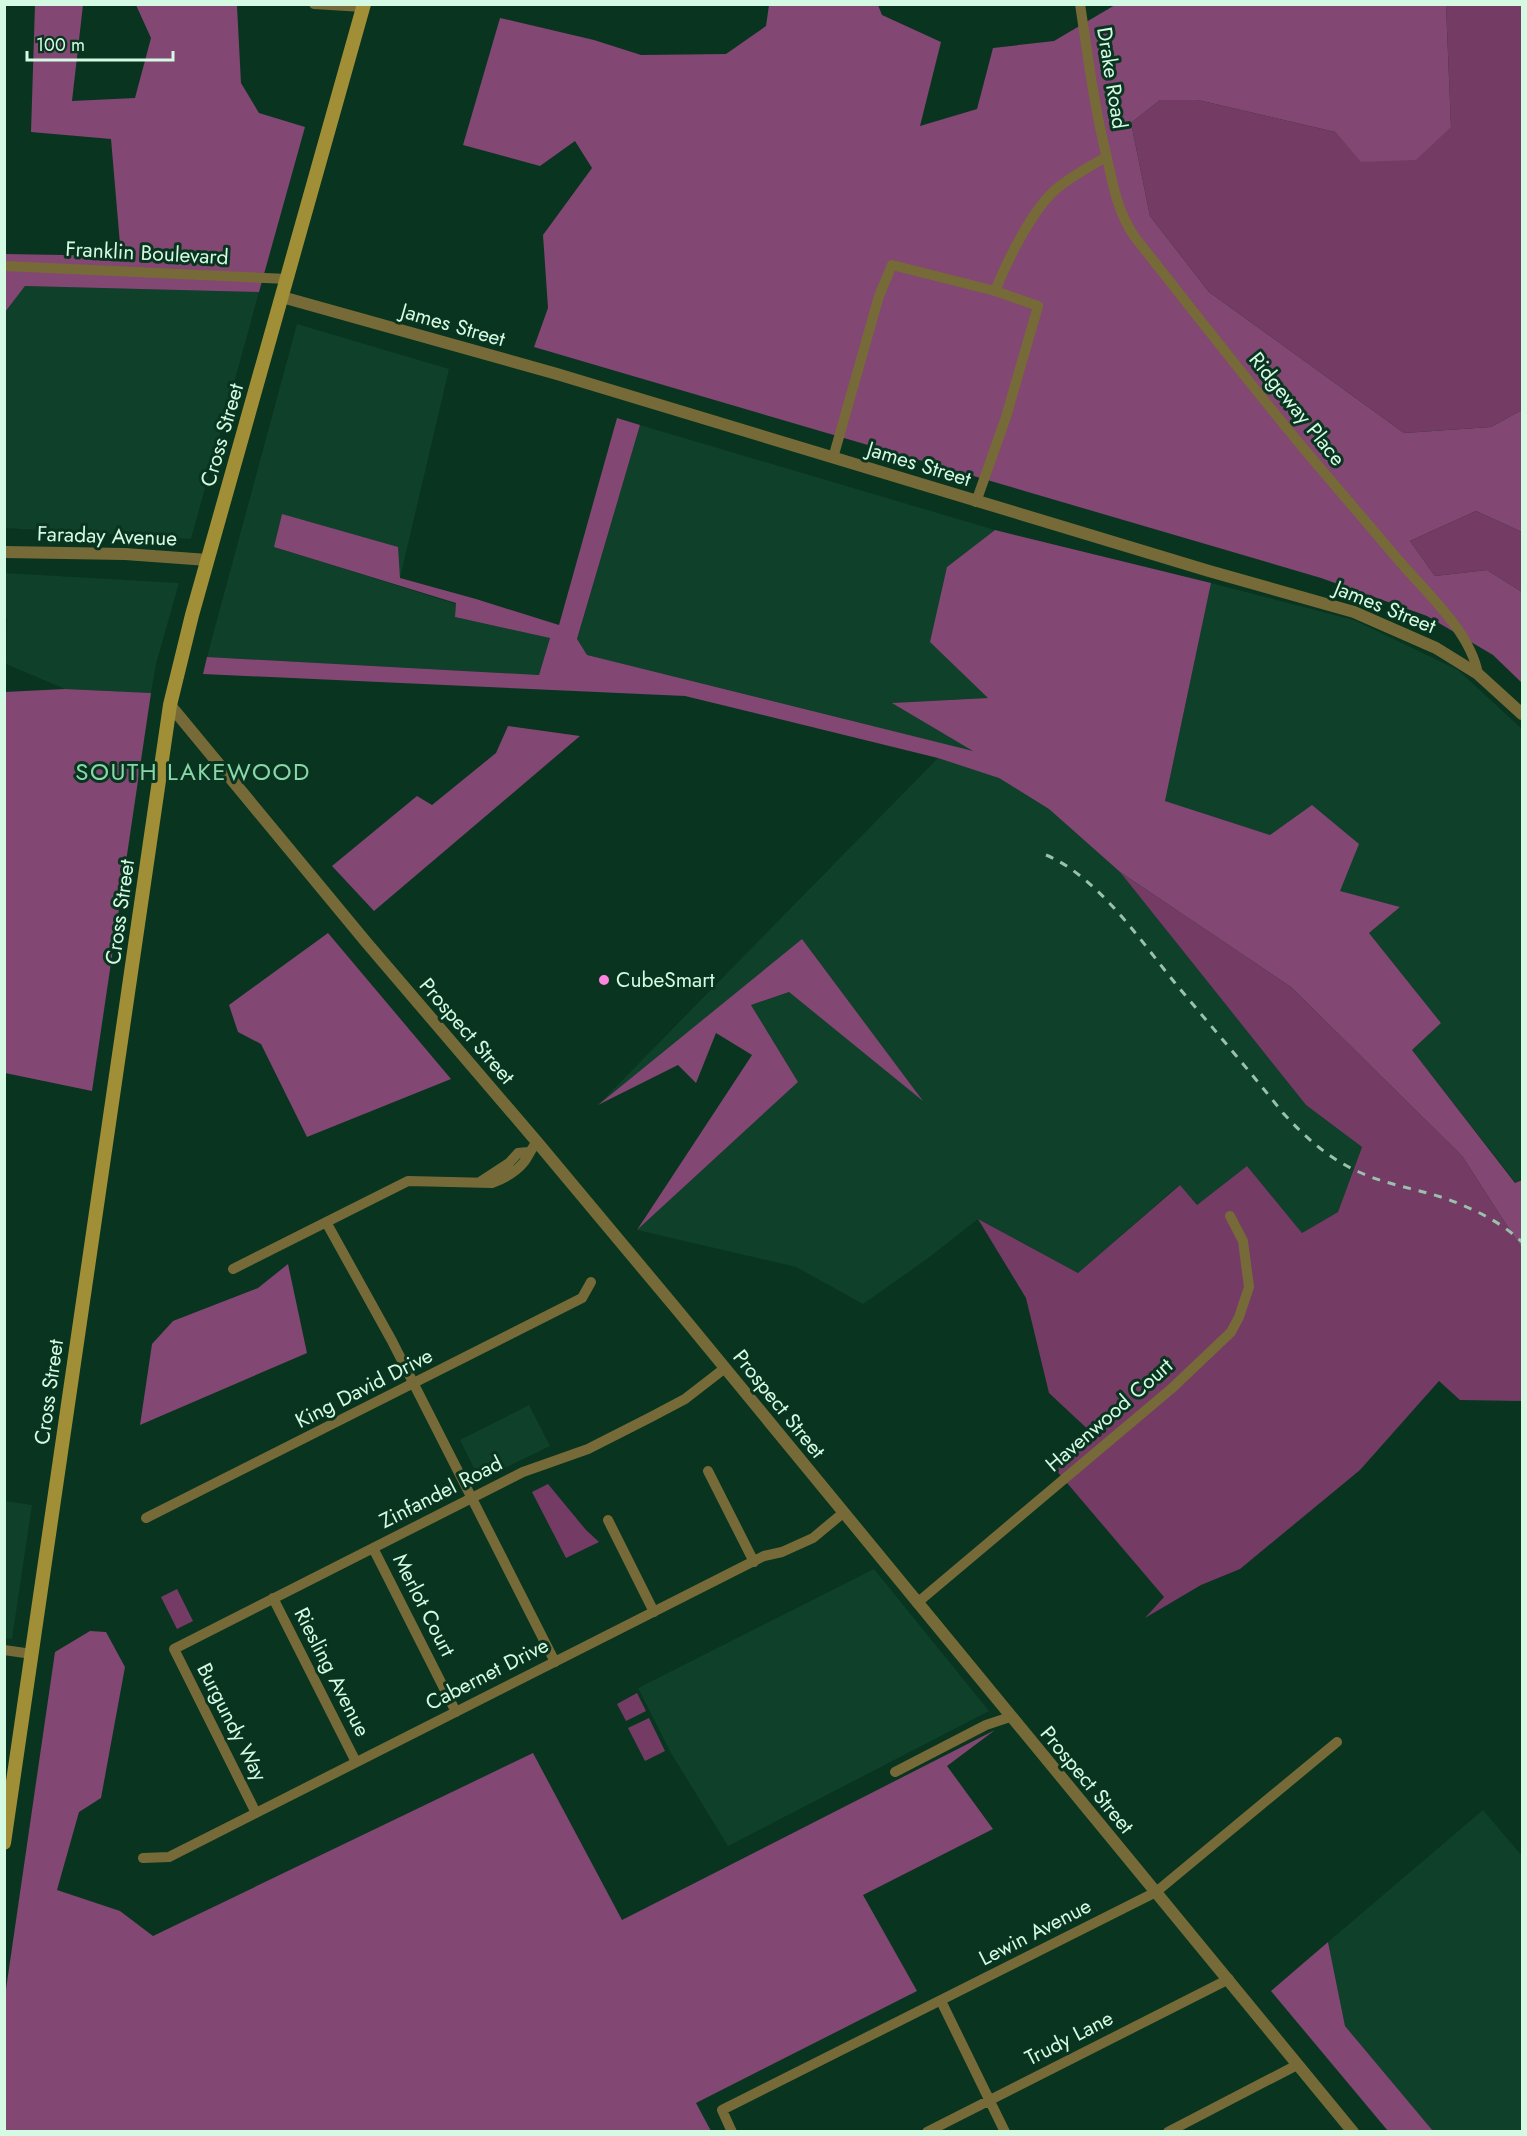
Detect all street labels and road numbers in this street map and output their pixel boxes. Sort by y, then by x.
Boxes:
street label: Drake Road [1089,25,1135,131]
street label: Franklin Boulevard [65,234,229,272]
street label: James Street [394,295,509,354]
street label: Ridgeway Place [1242,346,1352,472]
street label: Cross Street [193,380,251,490]
street label: James Street [860,433,975,494]
street label: Faraday Avenue [36,519,178,553]
street label: James Street [1327,572,1440,641]
street label: Cross Street [98,857,142,967]
street label: Prospect Street [412,971,522,1091]
street label: Cross Street [27,1337,71,1447]
street label: King David Drive [290,1340,438,1436]
street label: Prospect Street [726,1343,832,1465]
street label: Havenwood Court [1039,1351,1179,1479]
street label: Zinfandel Road [374,1448,508,1536]
street label: Merlot Court [385,1548,463,1662]
street label: Riesling Avenue [287,1602,378,1742]
street label: Cabernet Drive [420,1630,554,1718]
street label: Burgundy Way [189,1658,275,1787]
street label: Prospect Street [1033,1720,1141,1840]
street label: Lewin Avenue [974,1891,1097,1973]
street label: Trudy Lane [1020,2003,1118,2073]

